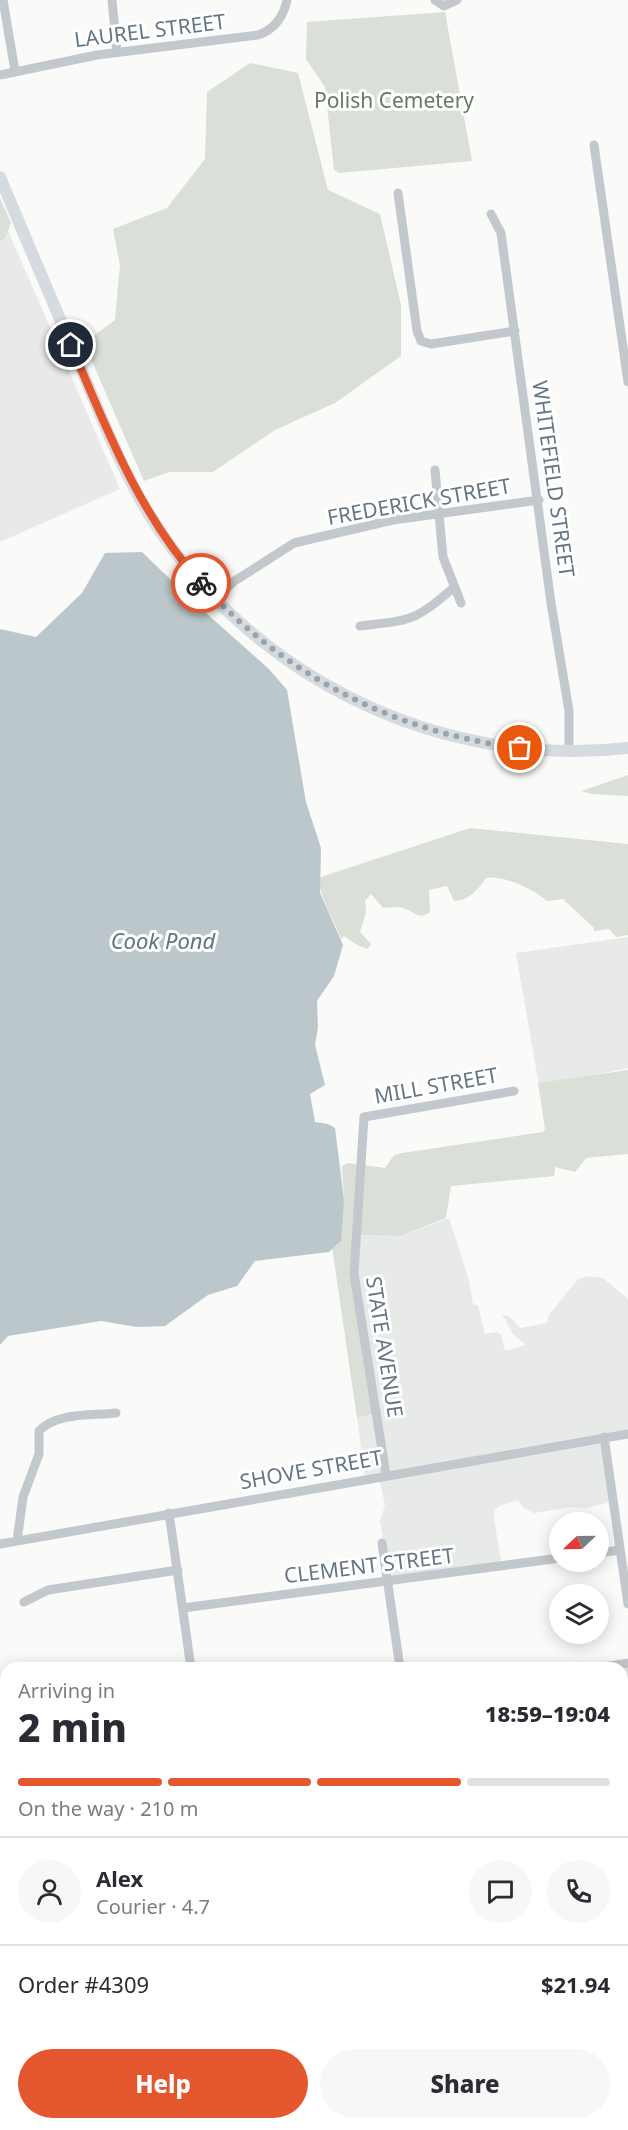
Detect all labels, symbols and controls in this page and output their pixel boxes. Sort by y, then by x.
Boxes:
street label: LAUREL STREET [73,7,227,53]
park label: Polish Cemetery [314,86,474,114]
pin [45,319,96,370]
icon: home [54,328,87,361]
street label: WHITEFIELD STREET [526,379,582,579]
street label: FREDERICK STREET [325,471,513,531]
courier [171,553,231,613]
icon: bike [185,567,218,600]
pin [494,722,545,773]
icon: bag [503,731,536,764]
water label: Cook Pond [111,925,217,955]
street label: MILL STREET [372,1060,500,1110]
street label: STATE AVENUE [360,1274,410,1419]
street label: SHOVE STREET [237,1443,385,1495]
north arrow [549,1512,609,1572]
map controls [549,1512,609,1644]
street label: CLEMENT STREET [282,1541,456,1589]
button: layers [549,1584,609,1644]
text: Arriving in [18,1677,115,1704]
text: 18:59–19:04 [485,1698,610,1728]
text: 2 min [18,1700,127,1753]
text: On the way · 210 m [18,1795,198,1822]
button: person [18,1860,81,1923]
button: chat [469,1860,532,1923]
button: phone [547,1860,610,1923]
text: Alex [96,1863,143,1893]
text: Courier · 4.7 [96,1893,210,1920]
text: Order #4309 [18,1969,149,1999]
text: $21.94 [541,1969,610,1999]
button: Help [18,2049,308,2118]
button: Share [320,2049,610,2118]

